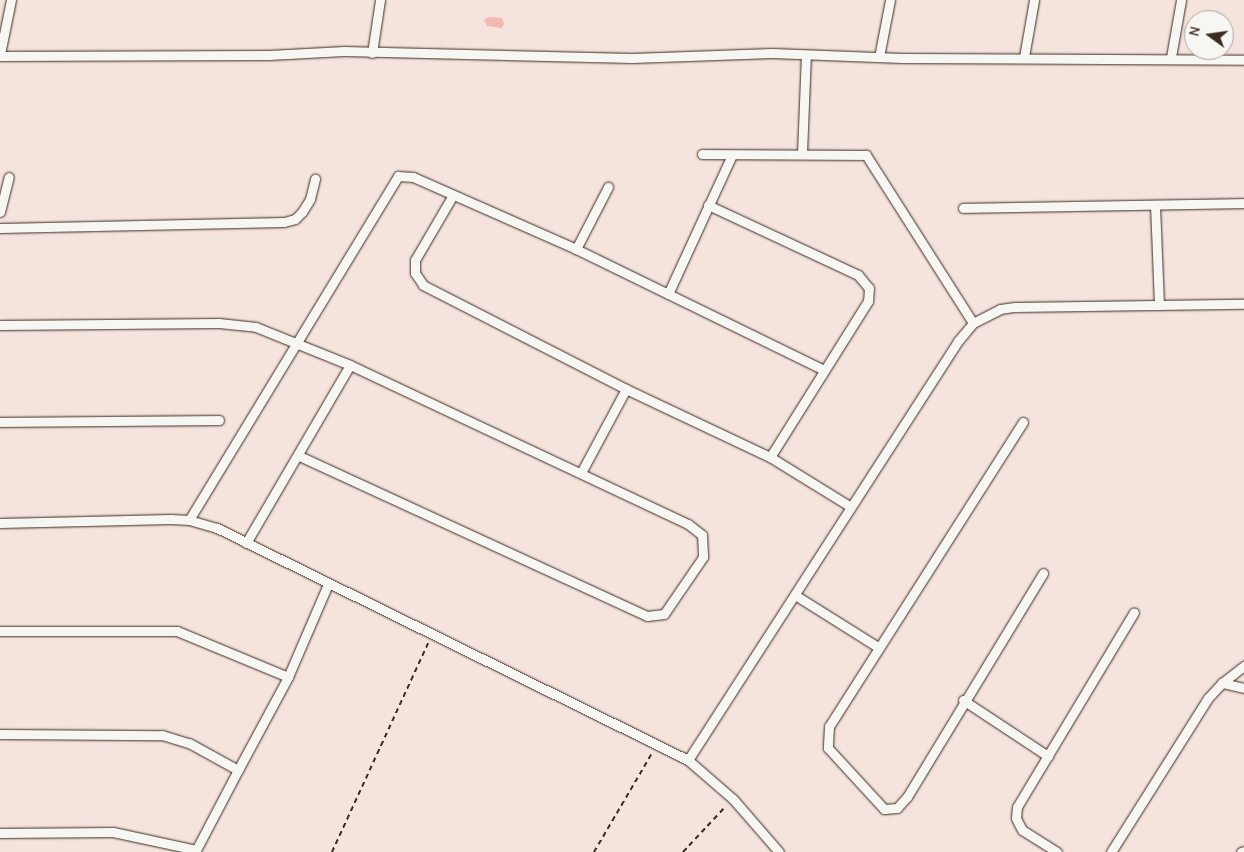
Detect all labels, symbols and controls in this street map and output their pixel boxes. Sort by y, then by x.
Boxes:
north arrow [1184,10,1234,60]
text: N [1186,25,1204,38]

